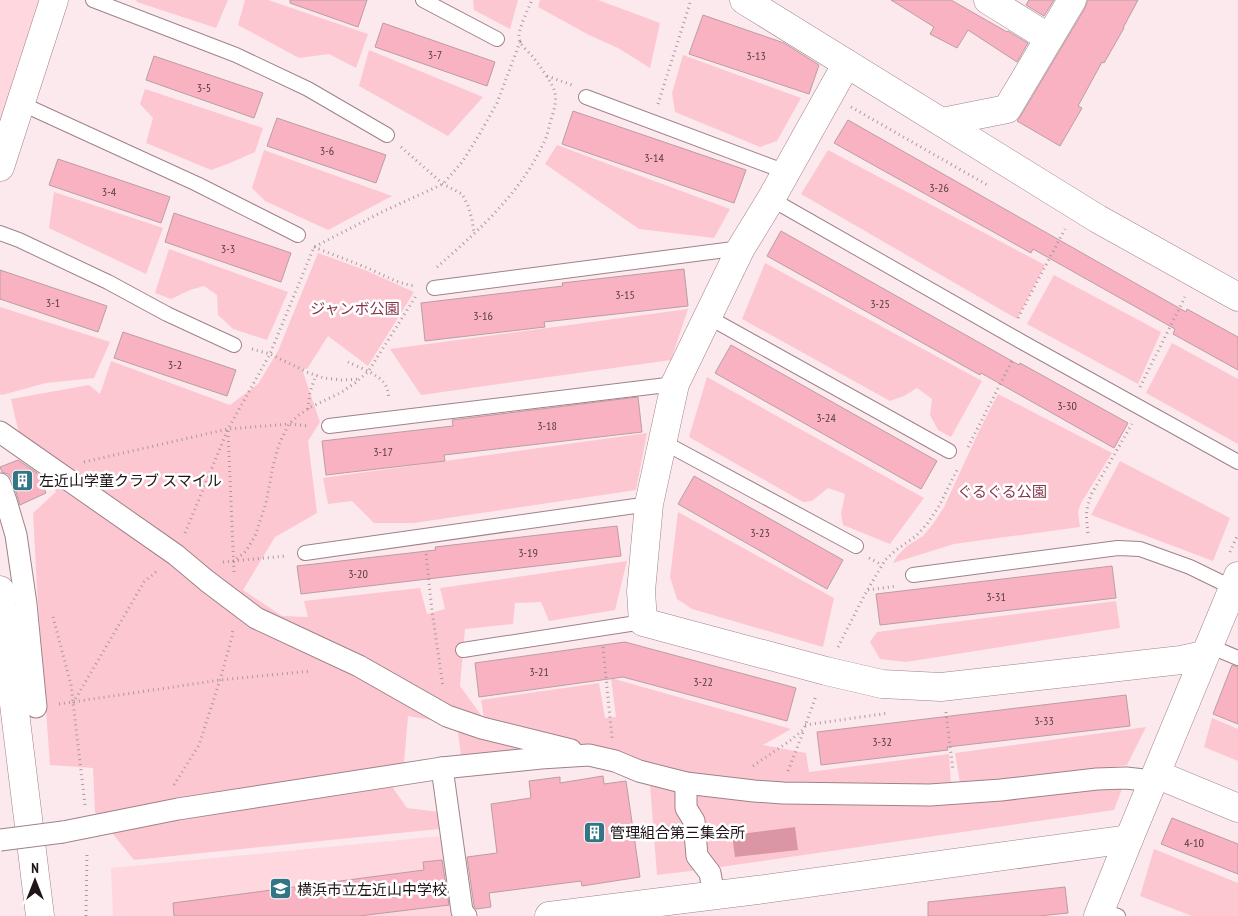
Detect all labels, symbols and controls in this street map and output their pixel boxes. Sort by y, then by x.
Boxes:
house number: 3-7 [428,47,442,62]
house number: 3-13 [746,48,766,63]
house number: 3-5 [197,80,211,95]
house number: 3-6 [320,143,334,158]
house number: 3-14 [644,150,664,165]
house number: 3-26 [929,180,949,195]
house number: 3-4 [102,184,117,199]
house number: 3-3 [221,241,235,256]
house number: 3-15 [615,287,635,302]
house number: 3-1 [46,295,60,310]
house number: 3-25 [870,296,890,311]
park label: ジャンボ公園 [310,299,400,318]
house number: 3-16 [473,308,493,323]
house number: 3-2 [168,357,182,372]
house number: 3-30 [1057,398,1077,413]
house number: 3-24 [816,410,836,425]
house number: 3-18 [537,418,557,433]
house number: 3-17 [373,444,393,459]
building icon: 左近山学童クラブ スマイル [11,468,35,492]
place label: 左近山学童クラブ スマイル [39,471,222,490]
park label: ぐるぐる公園 [957,482,1047,501]
house number: 3-23 [750,525,770,540]
house number: 3-19 [518,545,538,560]
house number: 3-20 [348,566,368,581]
house number: 3-31 [986,589,1006,604]
house number: 3-21 [529,664,549,679]
house number: 3-22 [693,674,713,689]
house number: 3-33 [1034,713,1054,728]
house number: 3-32 [872,734,892,749]
building icon: 管理組合第三集会所 [582,820,606,844]
place label: 管理組合第三集会所 [610,823,745,842]
house number: 4-10 [1184,835,1204,850]
north arrow [10,856,60,906]
text: N [31,859,39,877]
school or university icon: 横浜市立左近山中学校 [269,877,293,901]
place label: 横浜市立左近山中学校 [297,880,447,899]

